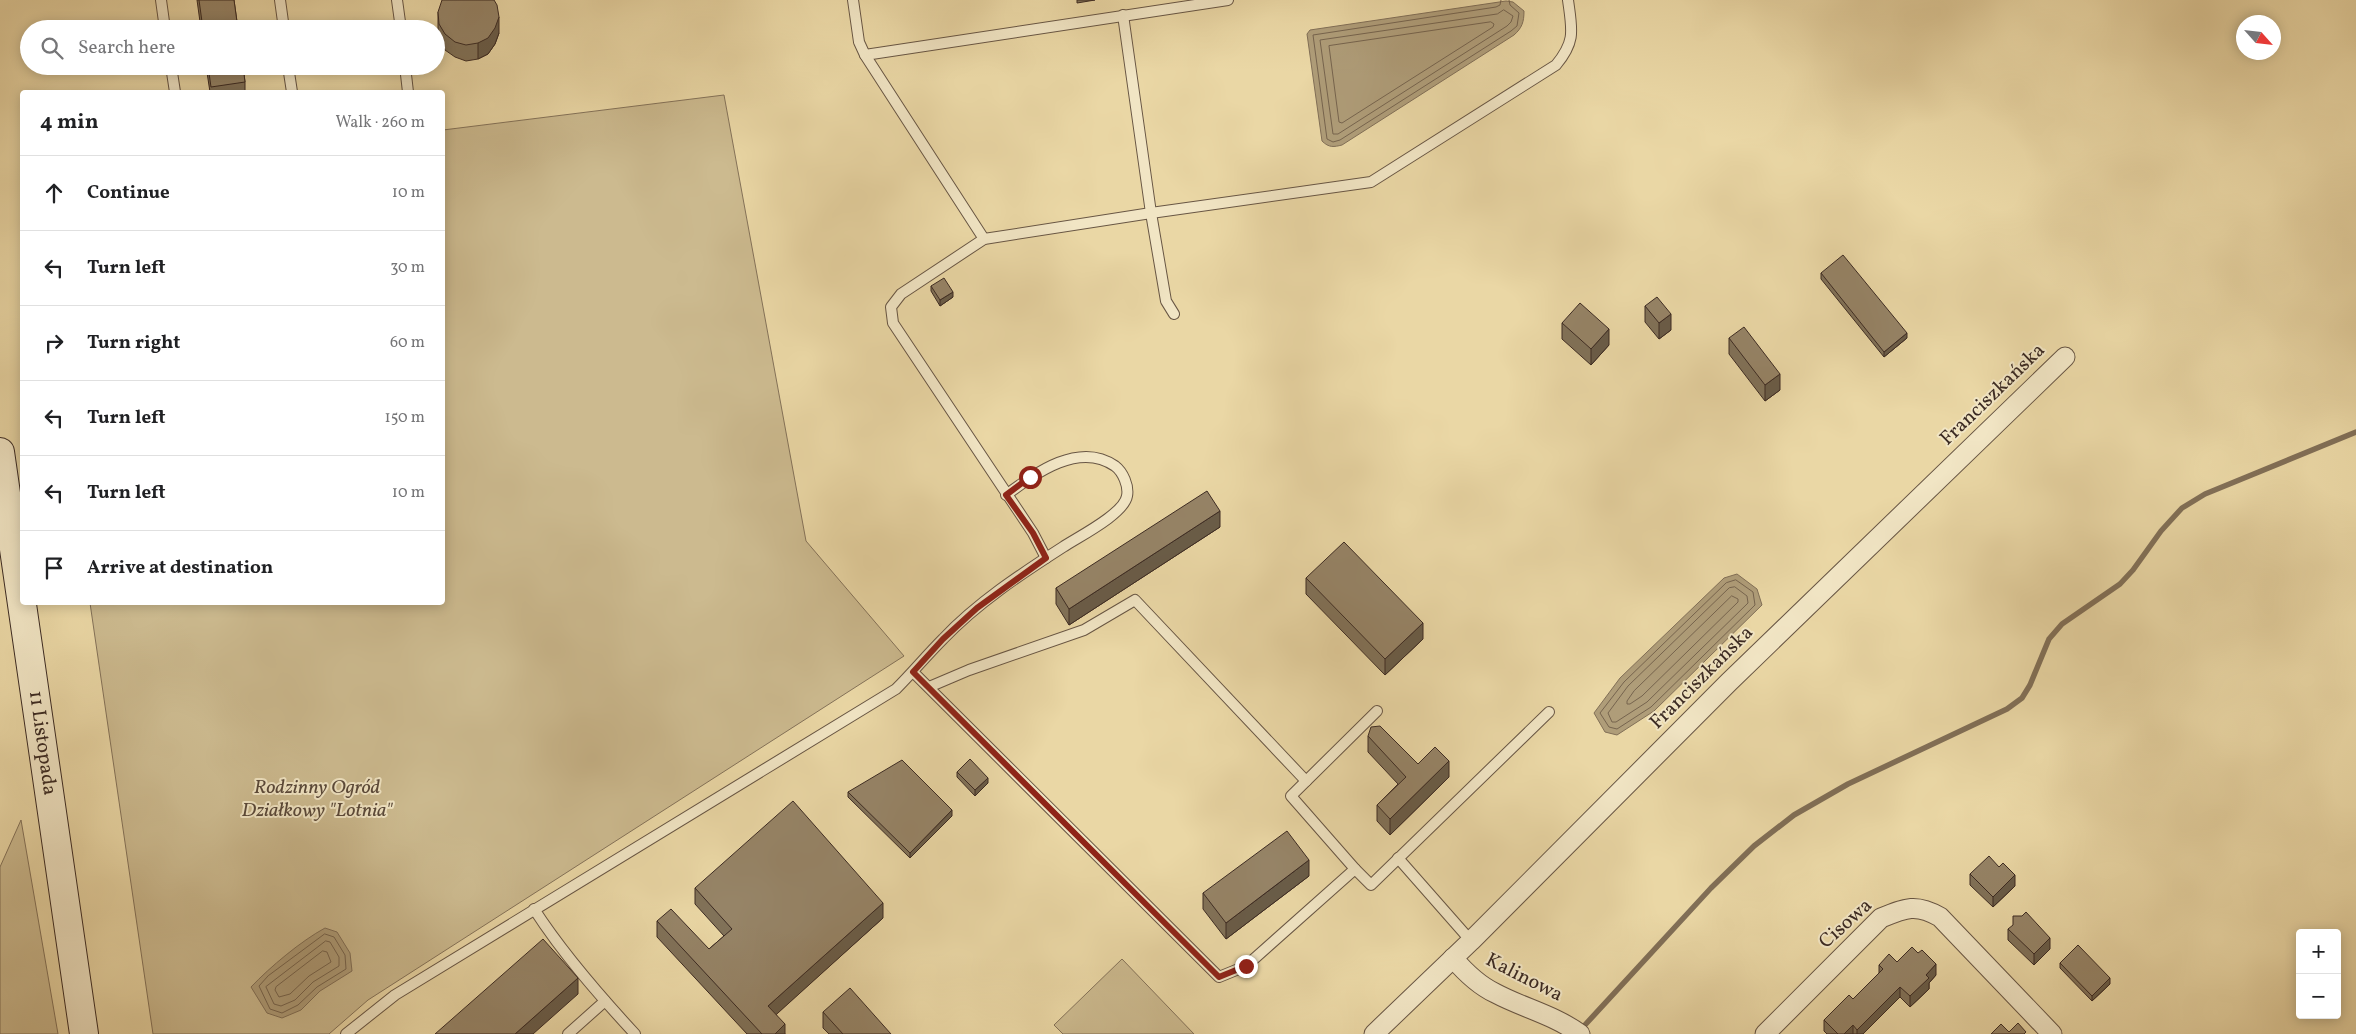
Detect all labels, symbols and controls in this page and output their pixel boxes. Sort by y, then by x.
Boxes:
north arrow [2236,15,2281,60]
search box [20,20,445,75]
icon: search [38,34,66,62]
text: Search here [78,35,175,61]
text: 4 min [40,108,99,137]
text: Walk · 260 m [335,112,425,134]
icon: ahead [40,179,68,207]
text: Continue [87,180,170,206]
text: 10 m [392,182,425,204]
icon: left [40,254,68,282]
text: Turn left [87,255,166,281]
text: 30 m [390,257,425,279]
icon: right [40,329,68,357]
text: Turn right [87,330,180,356]
text: 60 m [390,332,425,354]
street label: Franciszkańska [1934,337,2052,453]
icon: left [40,404,68,432]
text: Turn left [87,405,166,431]
text: 150 m [384,407,425,429]
route start [1019,466,1042,489]
icon: left [40,479,68,507]
text: Turn left [87,480,166,506]
text: 10 m [392,482,425,504]
icon: arrive [40,554,68,582]
text: Arrive at destination [87,555,273,581]
street label: Franciszkańska [1644,620,1760,736]
street label: 11 Listopada [21,689,63,797]
park label: Rodzinny Ogród Działkowy "Lotnia" [241,774,394,825]
street label: Cisowa [1813,892,1879,956]
map controls [2296,929,2341,1019]
button: + [2296,929,2341,974]
street label: Kalinowa [1481,947,1568,1009]
route end [1235,955,1258,978]
button: − [2296,974,2341,1019]

